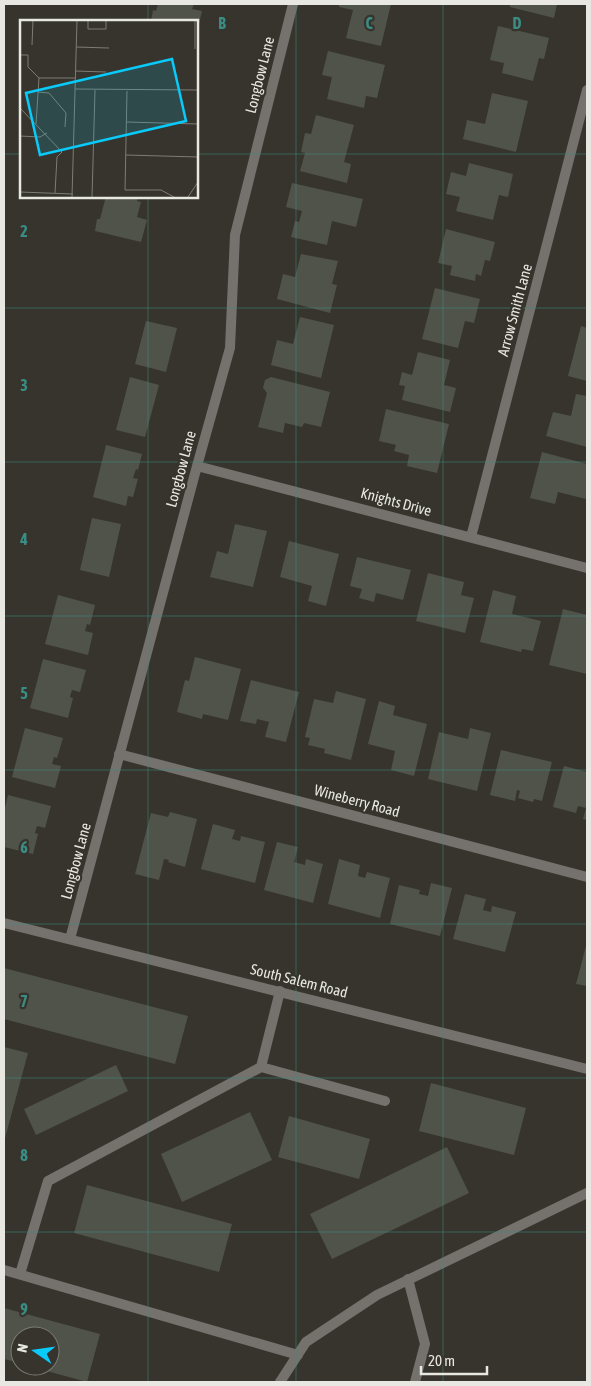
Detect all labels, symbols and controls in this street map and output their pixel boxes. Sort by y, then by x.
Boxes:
text: B [218,14,226,32]
text: C [365,14,373,32]
text: D [513,14,522,32]
inset map [20,20,198,198]
street label: Longbow Lane [242,35,277,115]
text: 2 [20,222,28,240]
street label: Arrow Smith Lane [494,262,535,358]
text: 3 [20,376,28,394]
street label: Longbow Lane [162,429,199,509]
street label: Knights Drive [359,484,434,519]
text: 4 [19,530,28,548]
text: 5 [20,684,28,702]
street label: Wineberry Road [312,781,402,820]
street label: Longbow Lane [57,821,94,901]
text: 6 [20,838,28,856]
street label: South Salem Road [249,960,350,1001]
text: 7 [20,992,28,1010]
text: 8 [20,1146,28,1164]
text: 9 [20,1300,28,1318]
north arrow [10,1326,60,1376]
text: N [14,1342,31,1354]
scale bar [421,1344,487,1376]
text: 20 m [428,1352,455,1369]

